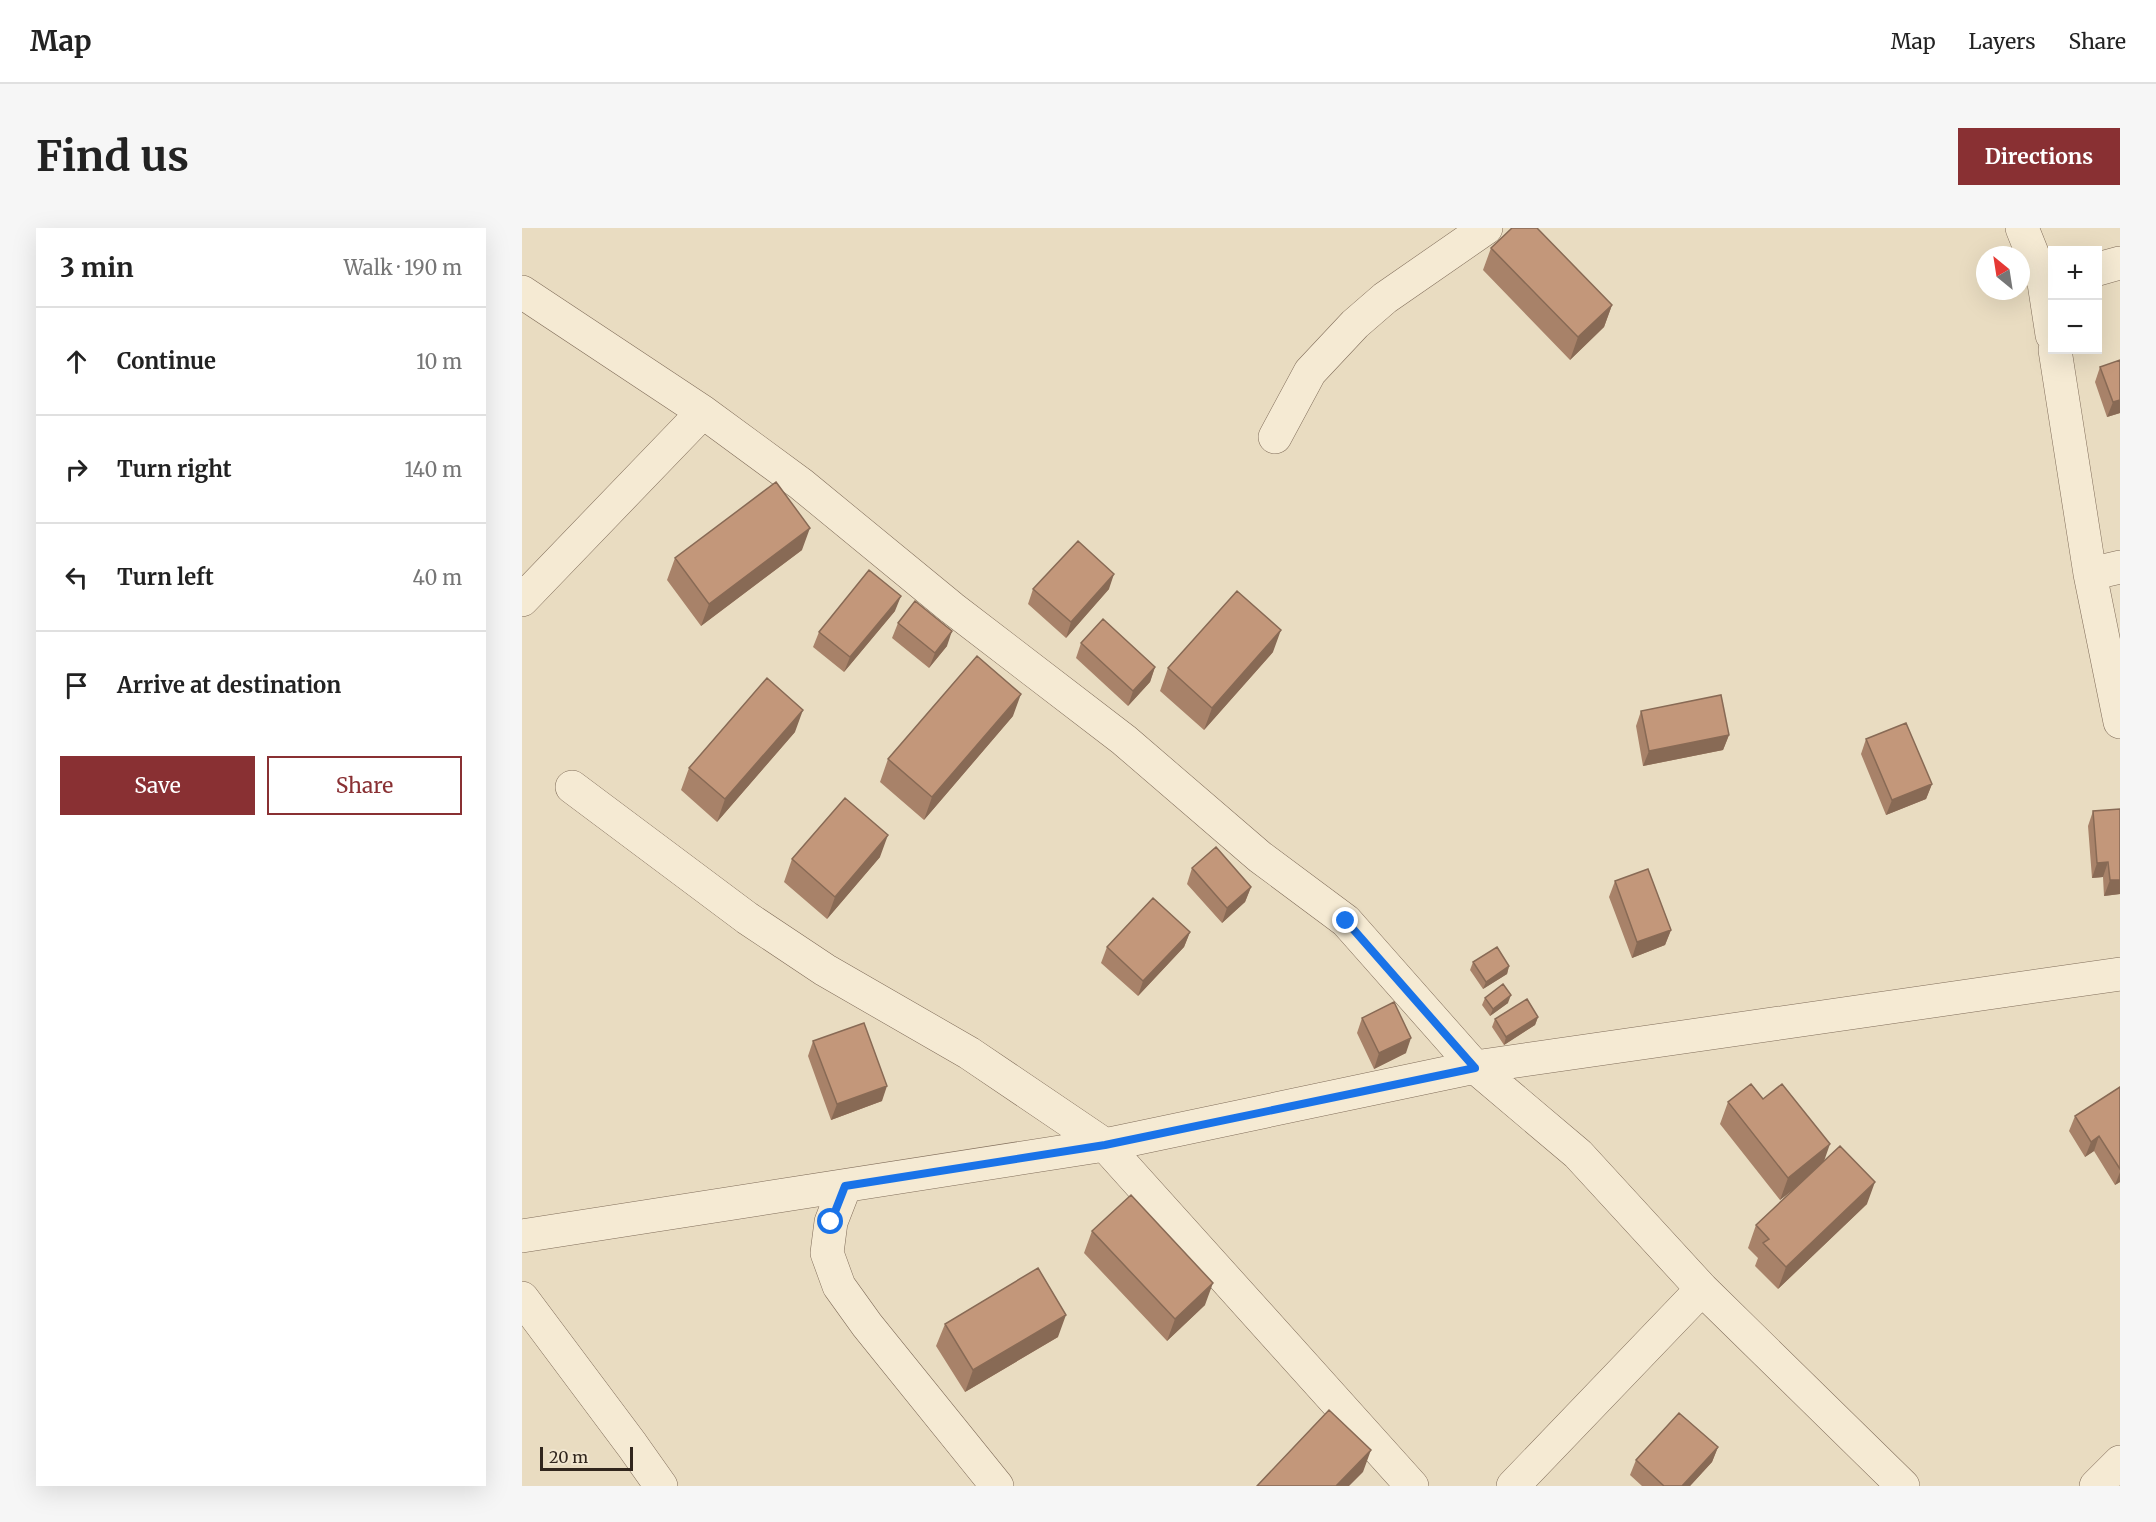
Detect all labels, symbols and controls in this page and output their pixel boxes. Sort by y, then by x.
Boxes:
text: Map [30,23,92,59]
text: Map [1891,28,1936,55]
text: Layers [1969,28,2036,55]
text: Share [2069,28,2126,55]
button: Directions [1958,128,2120,185]
text: Find us [36,130,189,182]
north arrow [1976,246,2030,300]
map controls [2048,246,2102,354]
button: + [2048,246,2102,300]
text: 3 min [60,251,134,284]
text: Walk · 190 m [344,255,462,280]
button: − [2048,300,2102,354]
icon: ahead [60,345,93,378]
text: Continue [117,347,216,375]
text: 10 m [416,349,462,374]
icon: right [60,453,93,486]
text: Turn right [117,455,231,483]
text: 140 m [405,457,462,482]
icon: left [60,561,93,594]
text: Turn left [117,563,214,591]
text: 40 m [412,565,462,590]
icon: arrive [60,669,93,702]
text: Arrive at destination [117,671,341,699]
button: Save [60,756,255,815]
button: Share [267,756,462,815]
route end [1332,907,1358,933]
route start [817,1208,843,1234]
scale bar [540,1444,633,1472]
text: 20 m [549,1447,588,1467]

